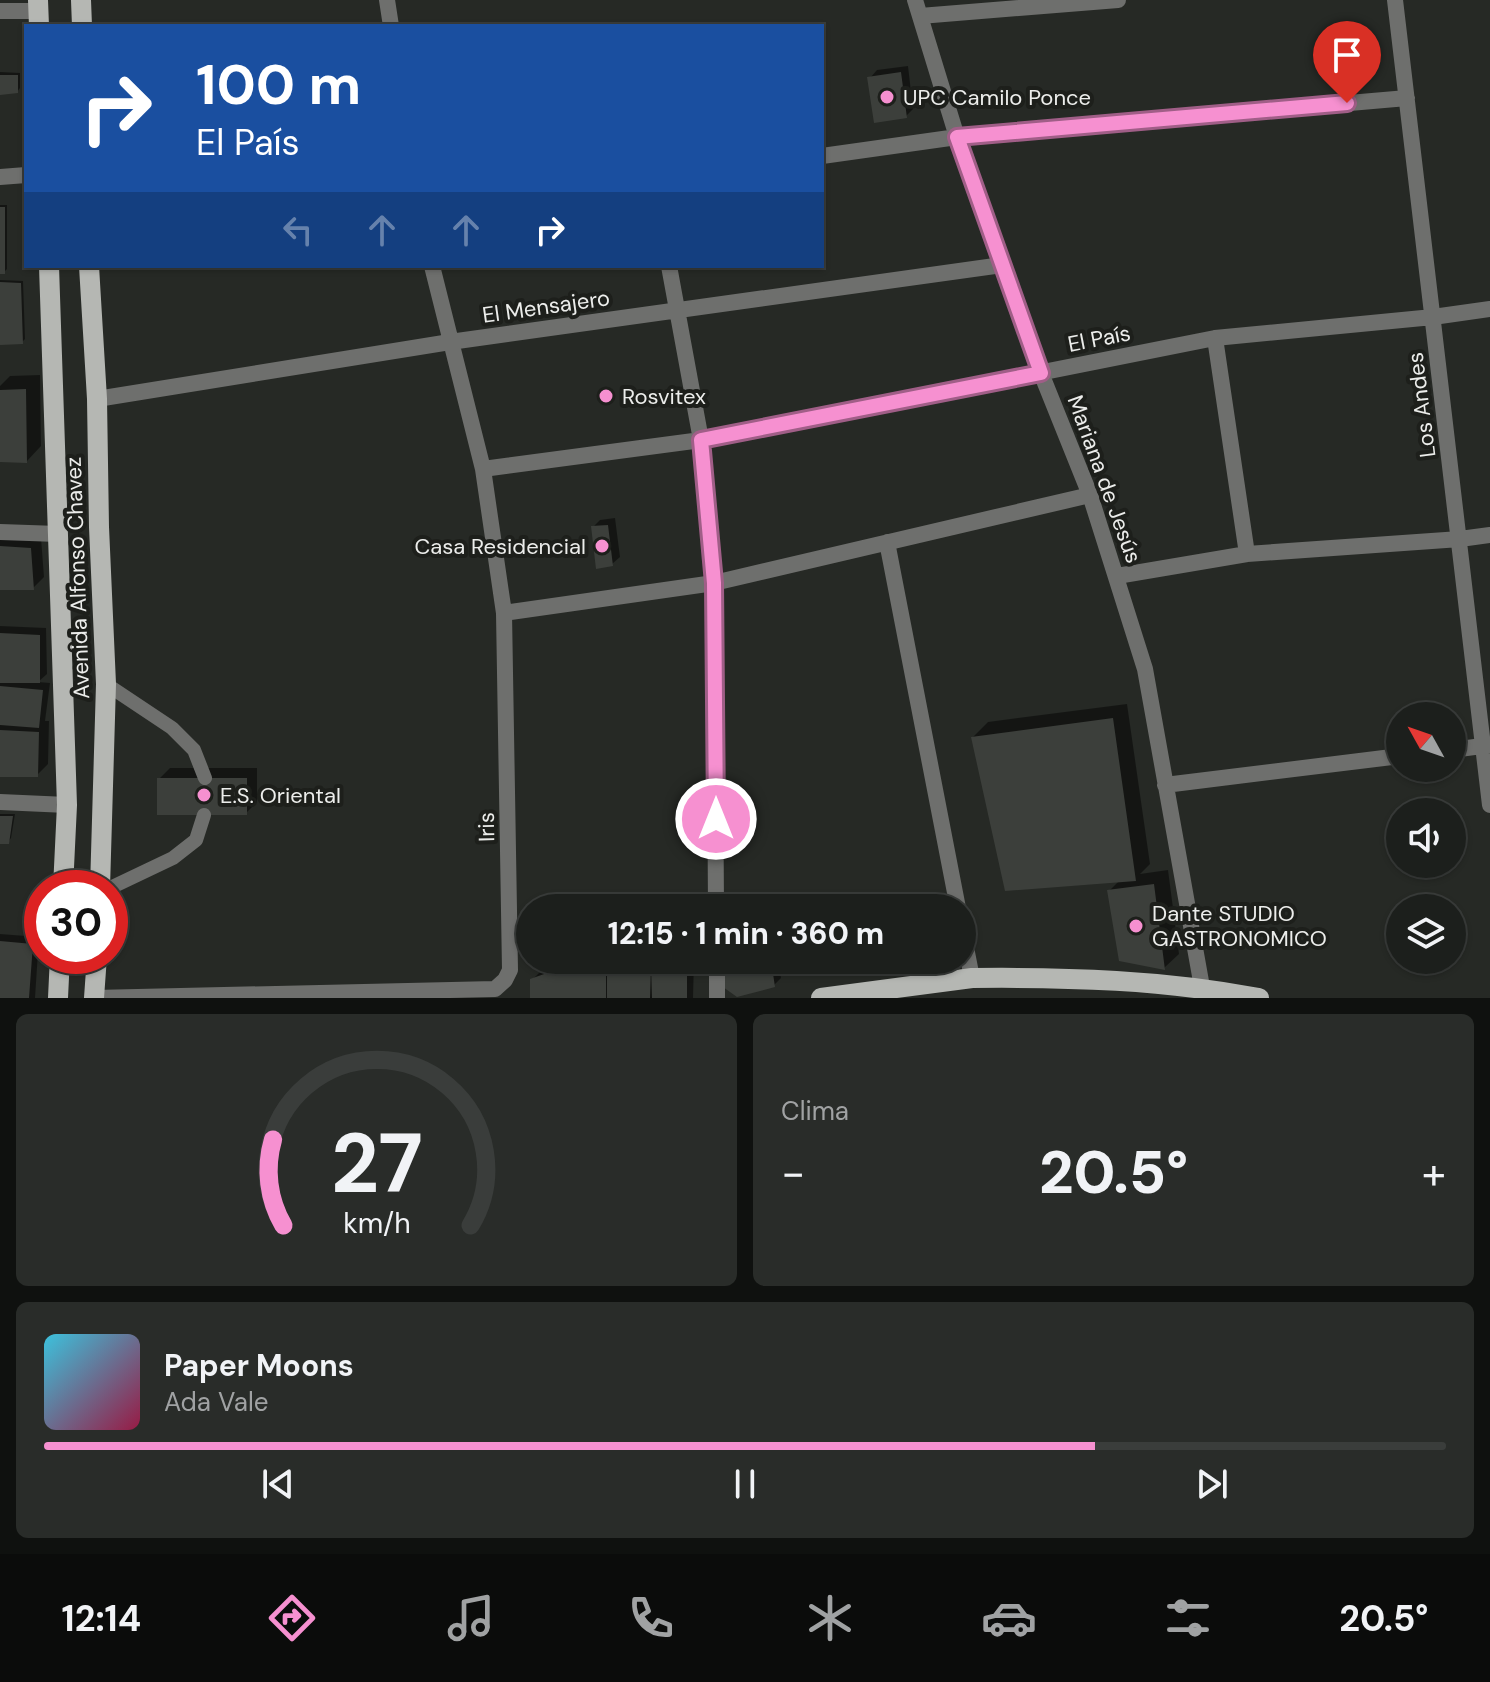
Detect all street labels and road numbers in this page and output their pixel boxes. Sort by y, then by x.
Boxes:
street label: El Mensajero [480,283,612,330]
street label: El País [1065,318,1133,359]
street label: Los Andes [1401,351,1442,459]
street label: Mariana de Jesús [1061,391,1148,567]
street label: Avenida Alfonso Chavez [59,456,96,700]
street label: Iris [472,812,501,842]

